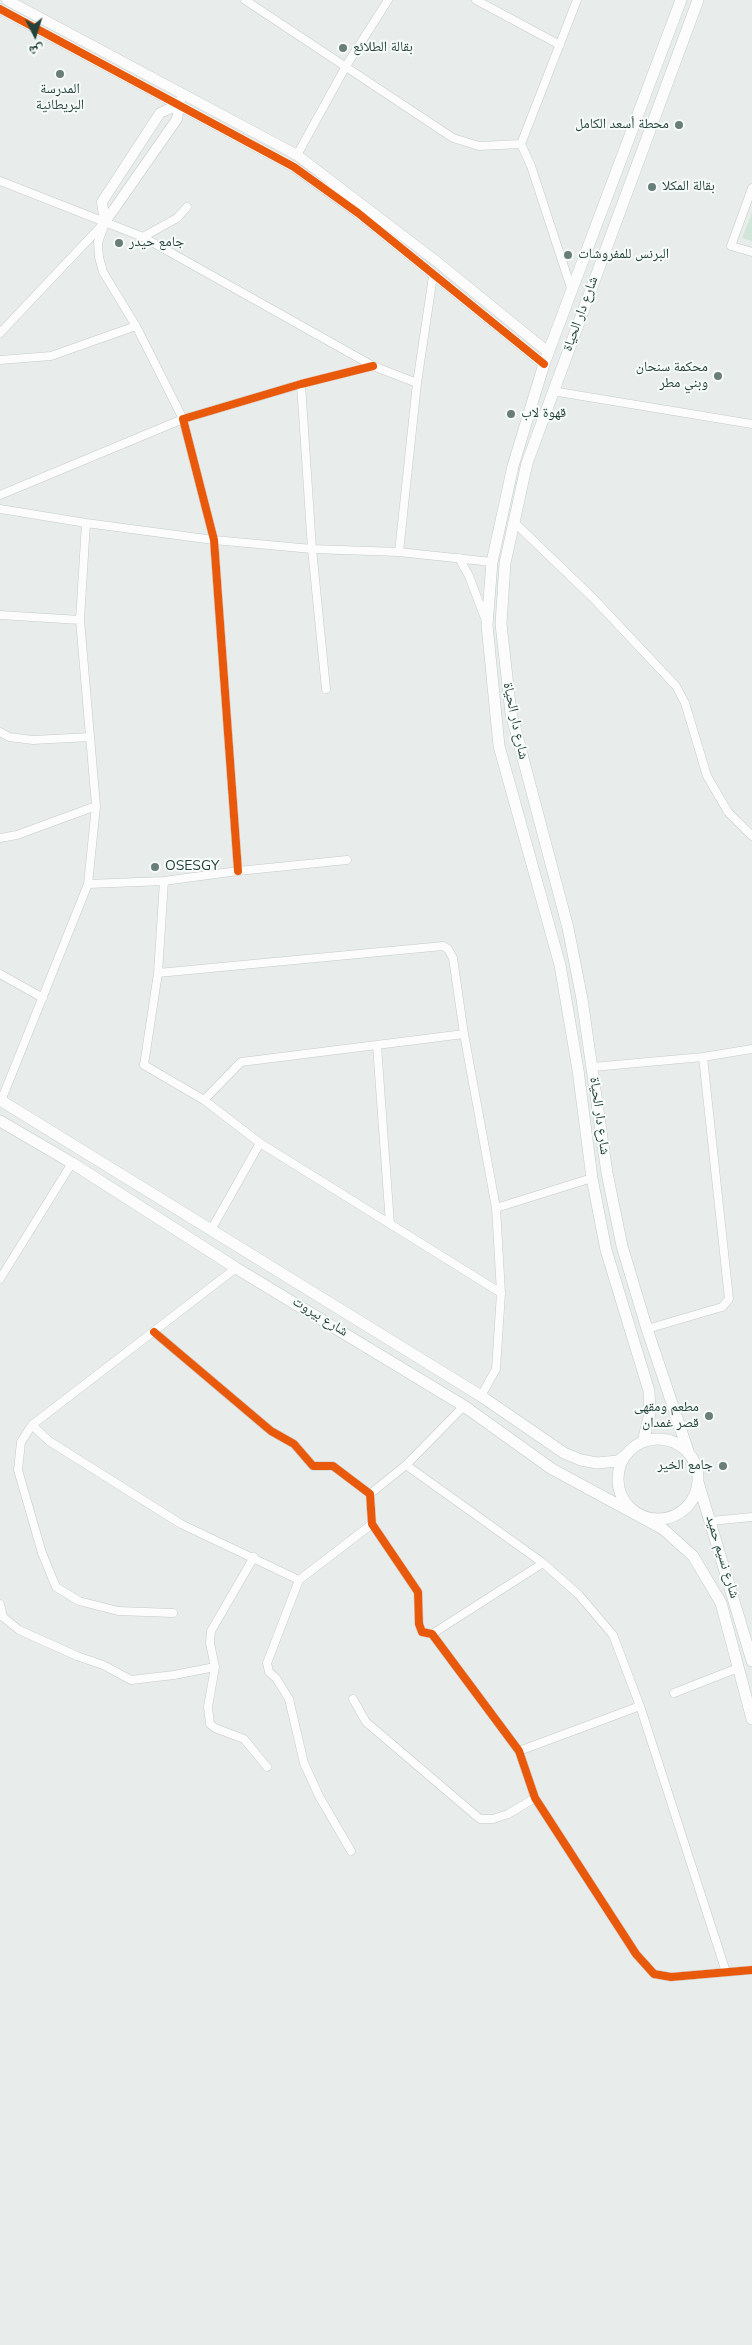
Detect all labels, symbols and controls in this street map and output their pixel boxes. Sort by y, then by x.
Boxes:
north arrow [10,10,60,60]
text: ش [28,40,45,61]
place label: بقالة الطلائع [353,40,413,56]
marker: بقالة الطلائع [337,42,349,54]
marker: المدرسة البريطانية [54,68,66,80]
place label: المدرسة البريطانية [36,82,84,114]
place label: محطة أسعد الكامل [575,117,669,133]
marker: محطة أسعد الكامل [673,119,685,131]
place label: بقالة المكلا [662,179,715,195]
marker: بقالة المكلا [646,181,658,193]
place label: جامع حيدر [129,235,184,251]
marker: جامع حيدر [113,237,125,249]
place label: البرنس للمفروشات [578,247,669,263]
marker: البرنس للمفروشات [562,249,574,261]
street label: شارع دار الحياة [560,274,602,354]
place label: محكمة سنحان وبني مطر [636,360,708,392]
marker: محكمة سنحان وبني مطر [712,370,724,382]
place label: قهوة لاب [521,406,566,422]
marker: قهوة لاب [505,408,517,420]
street label: شارع دار الحياة [499,681,531,761]
place label: OSESGY [165,859,219,875]
marker: OSESGY [149,861,161,873]
street label: شارع دار الحياة [585,1076,613,1156]
street label: شارع بيروت [289,1293,351,1341]
place label: مطعم ومقهى قصر غمدان [634,1400,699,1432]
marker: مطعم ومقهى قصر غمدان [703,1410,715,1422]
place label: جامع الخير [658,1458,713,1474]
marker: جامع الخير [717,1460,729,1472]
street label: شارع نسيم حميد [701,1514,743,1600]

